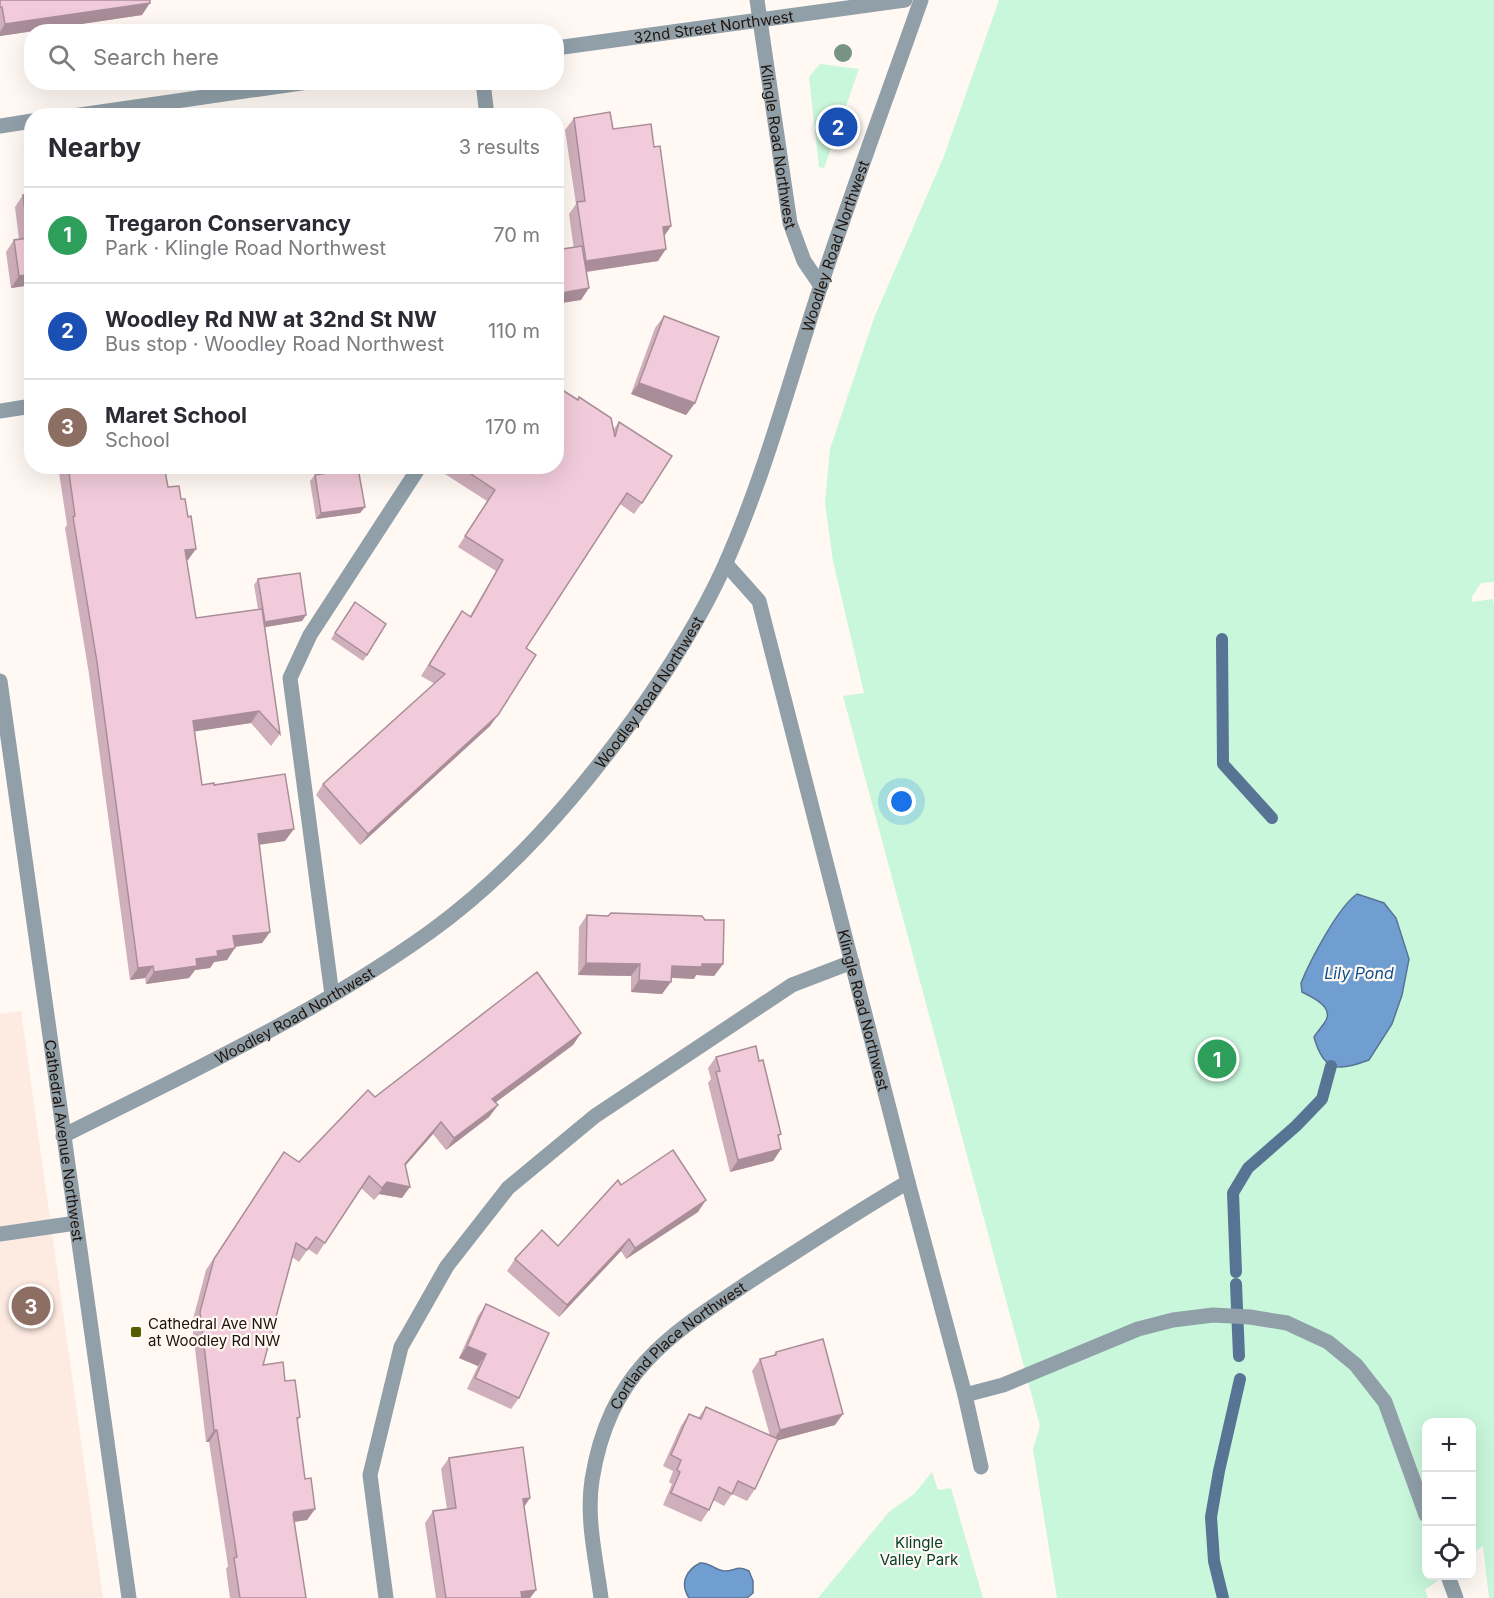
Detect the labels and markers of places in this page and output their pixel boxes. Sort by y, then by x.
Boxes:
pin: 2 [818,104,858,150]
pin: 1 [1198,1036,1236,1082]
pin: 3 [12,1284,51,1328]
place label: Cathedral Ave NW at Woodley Rd NW [148,1314,281,1350]
marker: Cathedral Ave NW at Woodley Rd NW [129,1325,143,1339]

